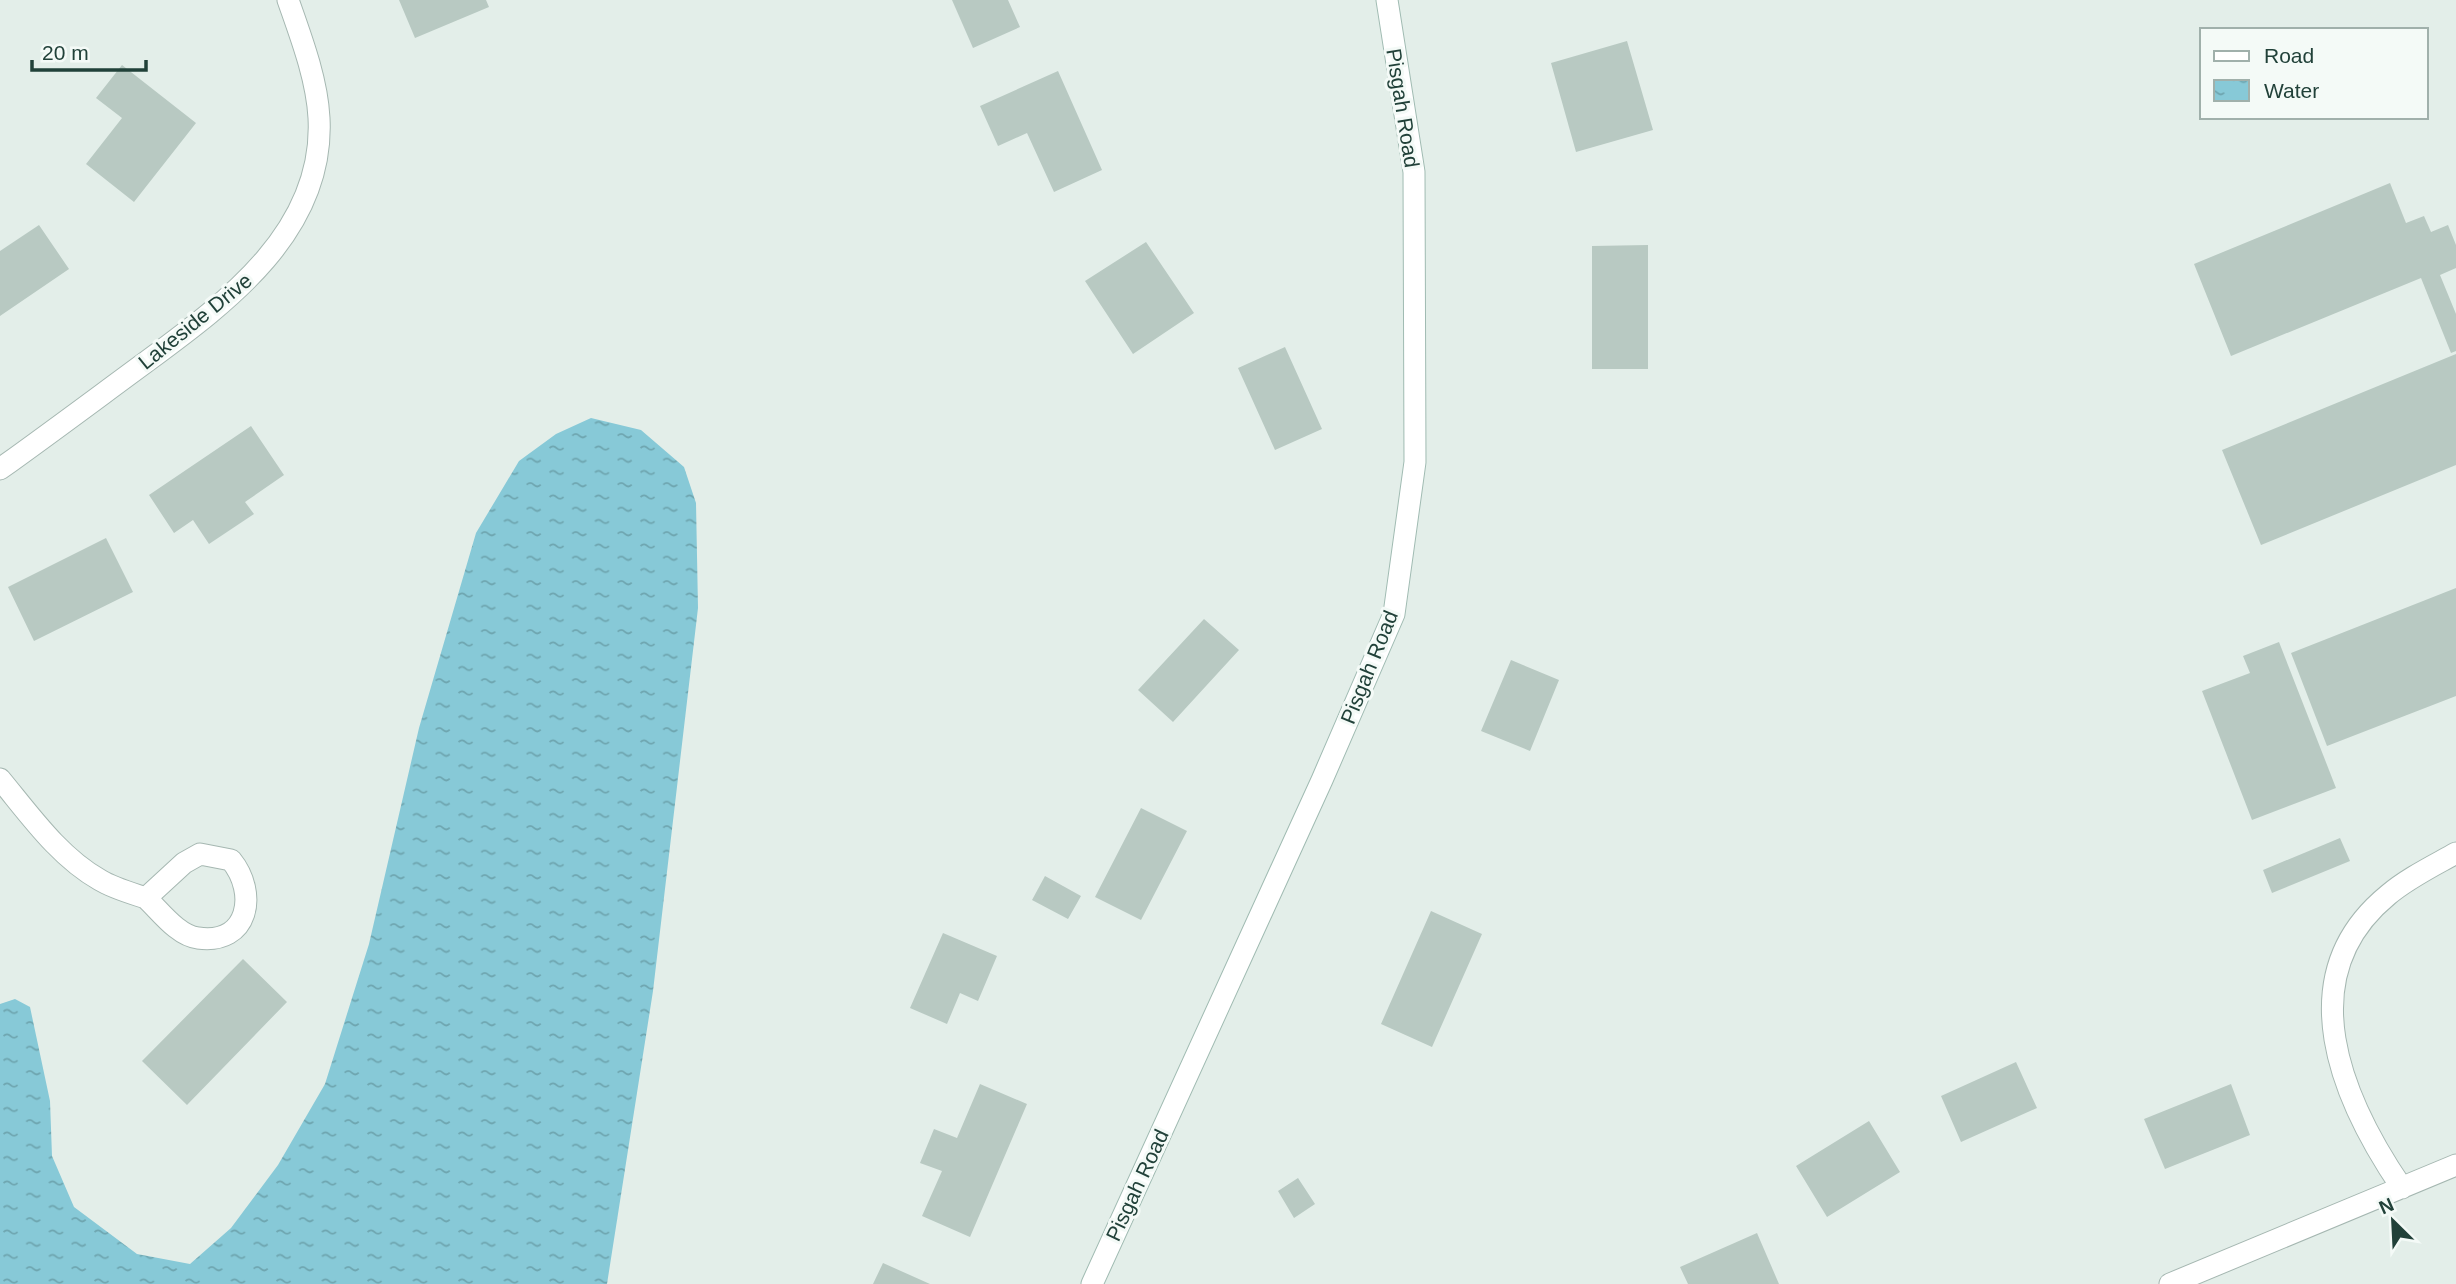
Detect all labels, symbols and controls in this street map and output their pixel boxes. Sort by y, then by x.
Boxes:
scale bar [32,28,145,72]
legend [2200,28,2428,119]
text: 20 m [42,41,89,64]
text: Road [2264,44,2314,67]
street label: Pisgah Road [1382,47,1424,169]
text: Water [2264,79,2319,102]
street label: Lakeside Drive [134,268,256,374]
street label: Pisgah Road [1336,607,1402,727]
street label: Pisgah Road [1101,1126,1173,1244]
north arrow [2358,1186,2428,1256]
text: N [2376,1194,2397,1218]

